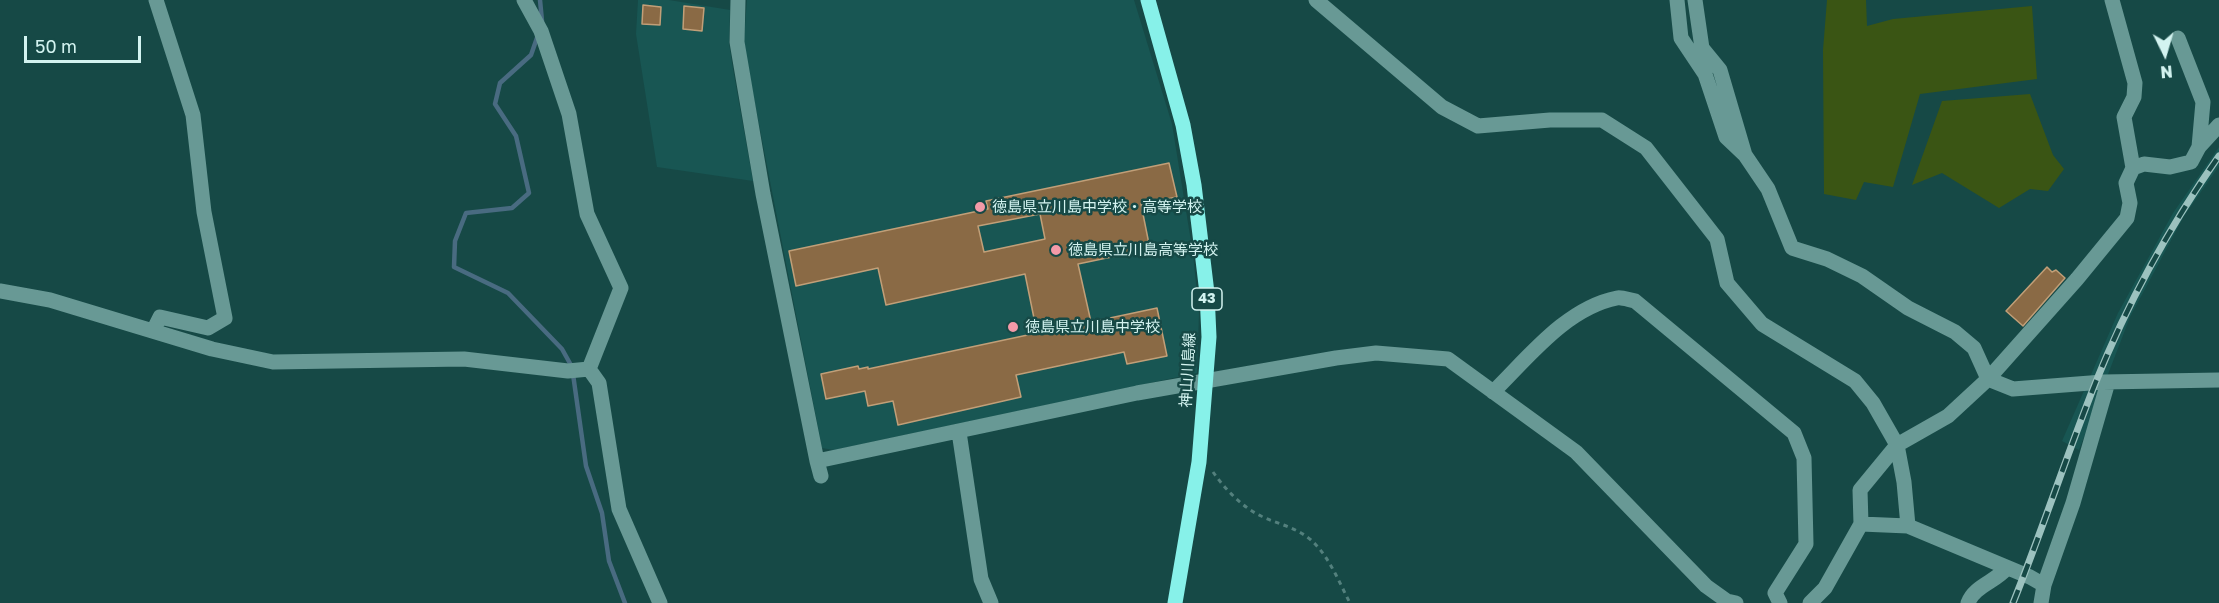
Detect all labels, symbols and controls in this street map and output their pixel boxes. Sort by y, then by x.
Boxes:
scale bar [27,24,144,62]
north arrow [2135,24,2195,84]
text: 50 m [35,35,77,57]
text: N [2160,61,2174,82]
place label: 徳島県立川島中学校・高等学校 [992,198,1202,216]
marker: 徳島県立川島中学校・高等学校 [973,200,987,214]
place label: 徳島県立川島高等学校 [1068,241,1218,259]
marker: 徳島県立川島高等学校 [1049,243,1063,257]
road number: 43 [1192,288,1222,310]
place label: 徳島県立川島中学校 [1025,318,1160,336]
marker: 徳島県立川島中学校 [1006,320,1020,334]
street label: 神山川島線 [1177,332,1199,408]

